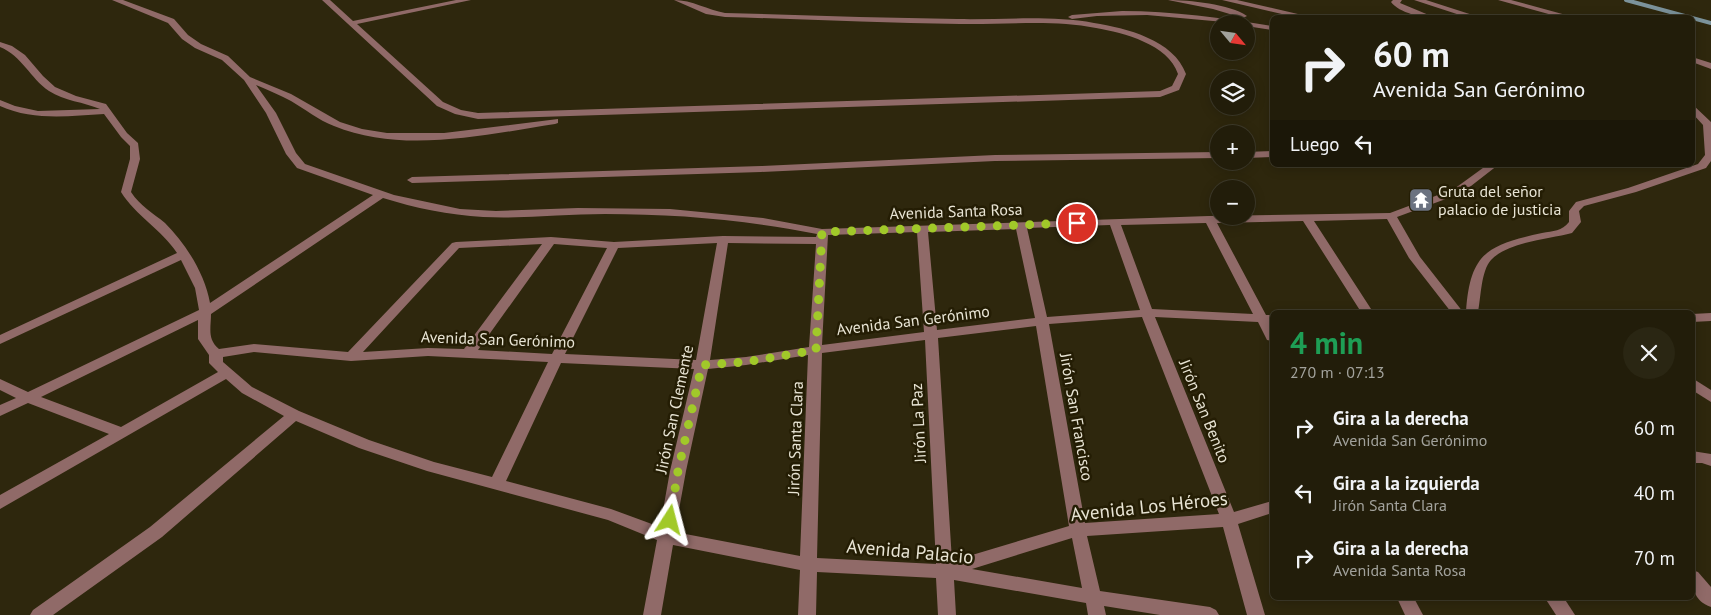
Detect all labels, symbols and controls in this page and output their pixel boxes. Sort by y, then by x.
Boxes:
north arrow [1210,15,1255,60]
map controls [1210,15,1255,225]
text: 60 m [1373,31,1450,77]
icon: right [1290,35,1355,100]
button: layers [1210,70,1255,115]
text: Avenida San Gerónimo [1373,75,1585,103]
button: + [1210,125,1255,170]
icon: left [1350,130,1378,158]
text: Luego [1290,132,1340,156]
button: − [1210,180,1255,225]
place label: Gruta del señor palacio de justicia [1438,181,1561,219]
temple icon: Gruta del señor palacio de justicia [1408,187,1434,213]
street label: Avenida Santa Rosa [889,199,1023,223]
pin [1056,202,1098,244]
icon: arrive [1063,209,1091,237]
street label: Avenida San Gerónimo [835,301,991,339]
text: 4 min [1290,323,1363,362]
street label: Avenida San Gerónimo [421,326,575,352]
button: close [1623,327,1675,379]
street label: Jirón San Clemente [650,343,697,476]
street label: Jirón San Francisco [1056,351,1098,483]
street label: Jirón San Benito [1175,355,1235,466]
text: 270 m · 07:13 [1290,362,1385,382]
street label: Jirón Santa Clara [783,381,807,496]
street label: Jirón La Paz [906,383,930,464]
text: Gira a la derecha [1333,406,1469,430]
icon: right [1290,414,1318,442]
text: 60 m [1634,416,1675,440]
text: Avenida San Gerónimo [1333,430,1487,450]
text: Gira a la izquierda [1333,471,1480,495]
icon: left [1290,479,1318,507]
text: 40 m [1634,481,1675,505]
street label: Avenida Los Héroes [1069,486,1229,526]
position arrow [643,493,695,545]
text: Jirón Santa Clara [1333,495,1447,515]
street label: Avenida Palacio [845,533,975,569]
text: Gira a la derecha [1333,536,1469,560]
icon: right [1290,544,1318,572]
text: 70 m [1634,546,1675,570]
text: Avenida Santa Rosa [1333,560,1466,580]

